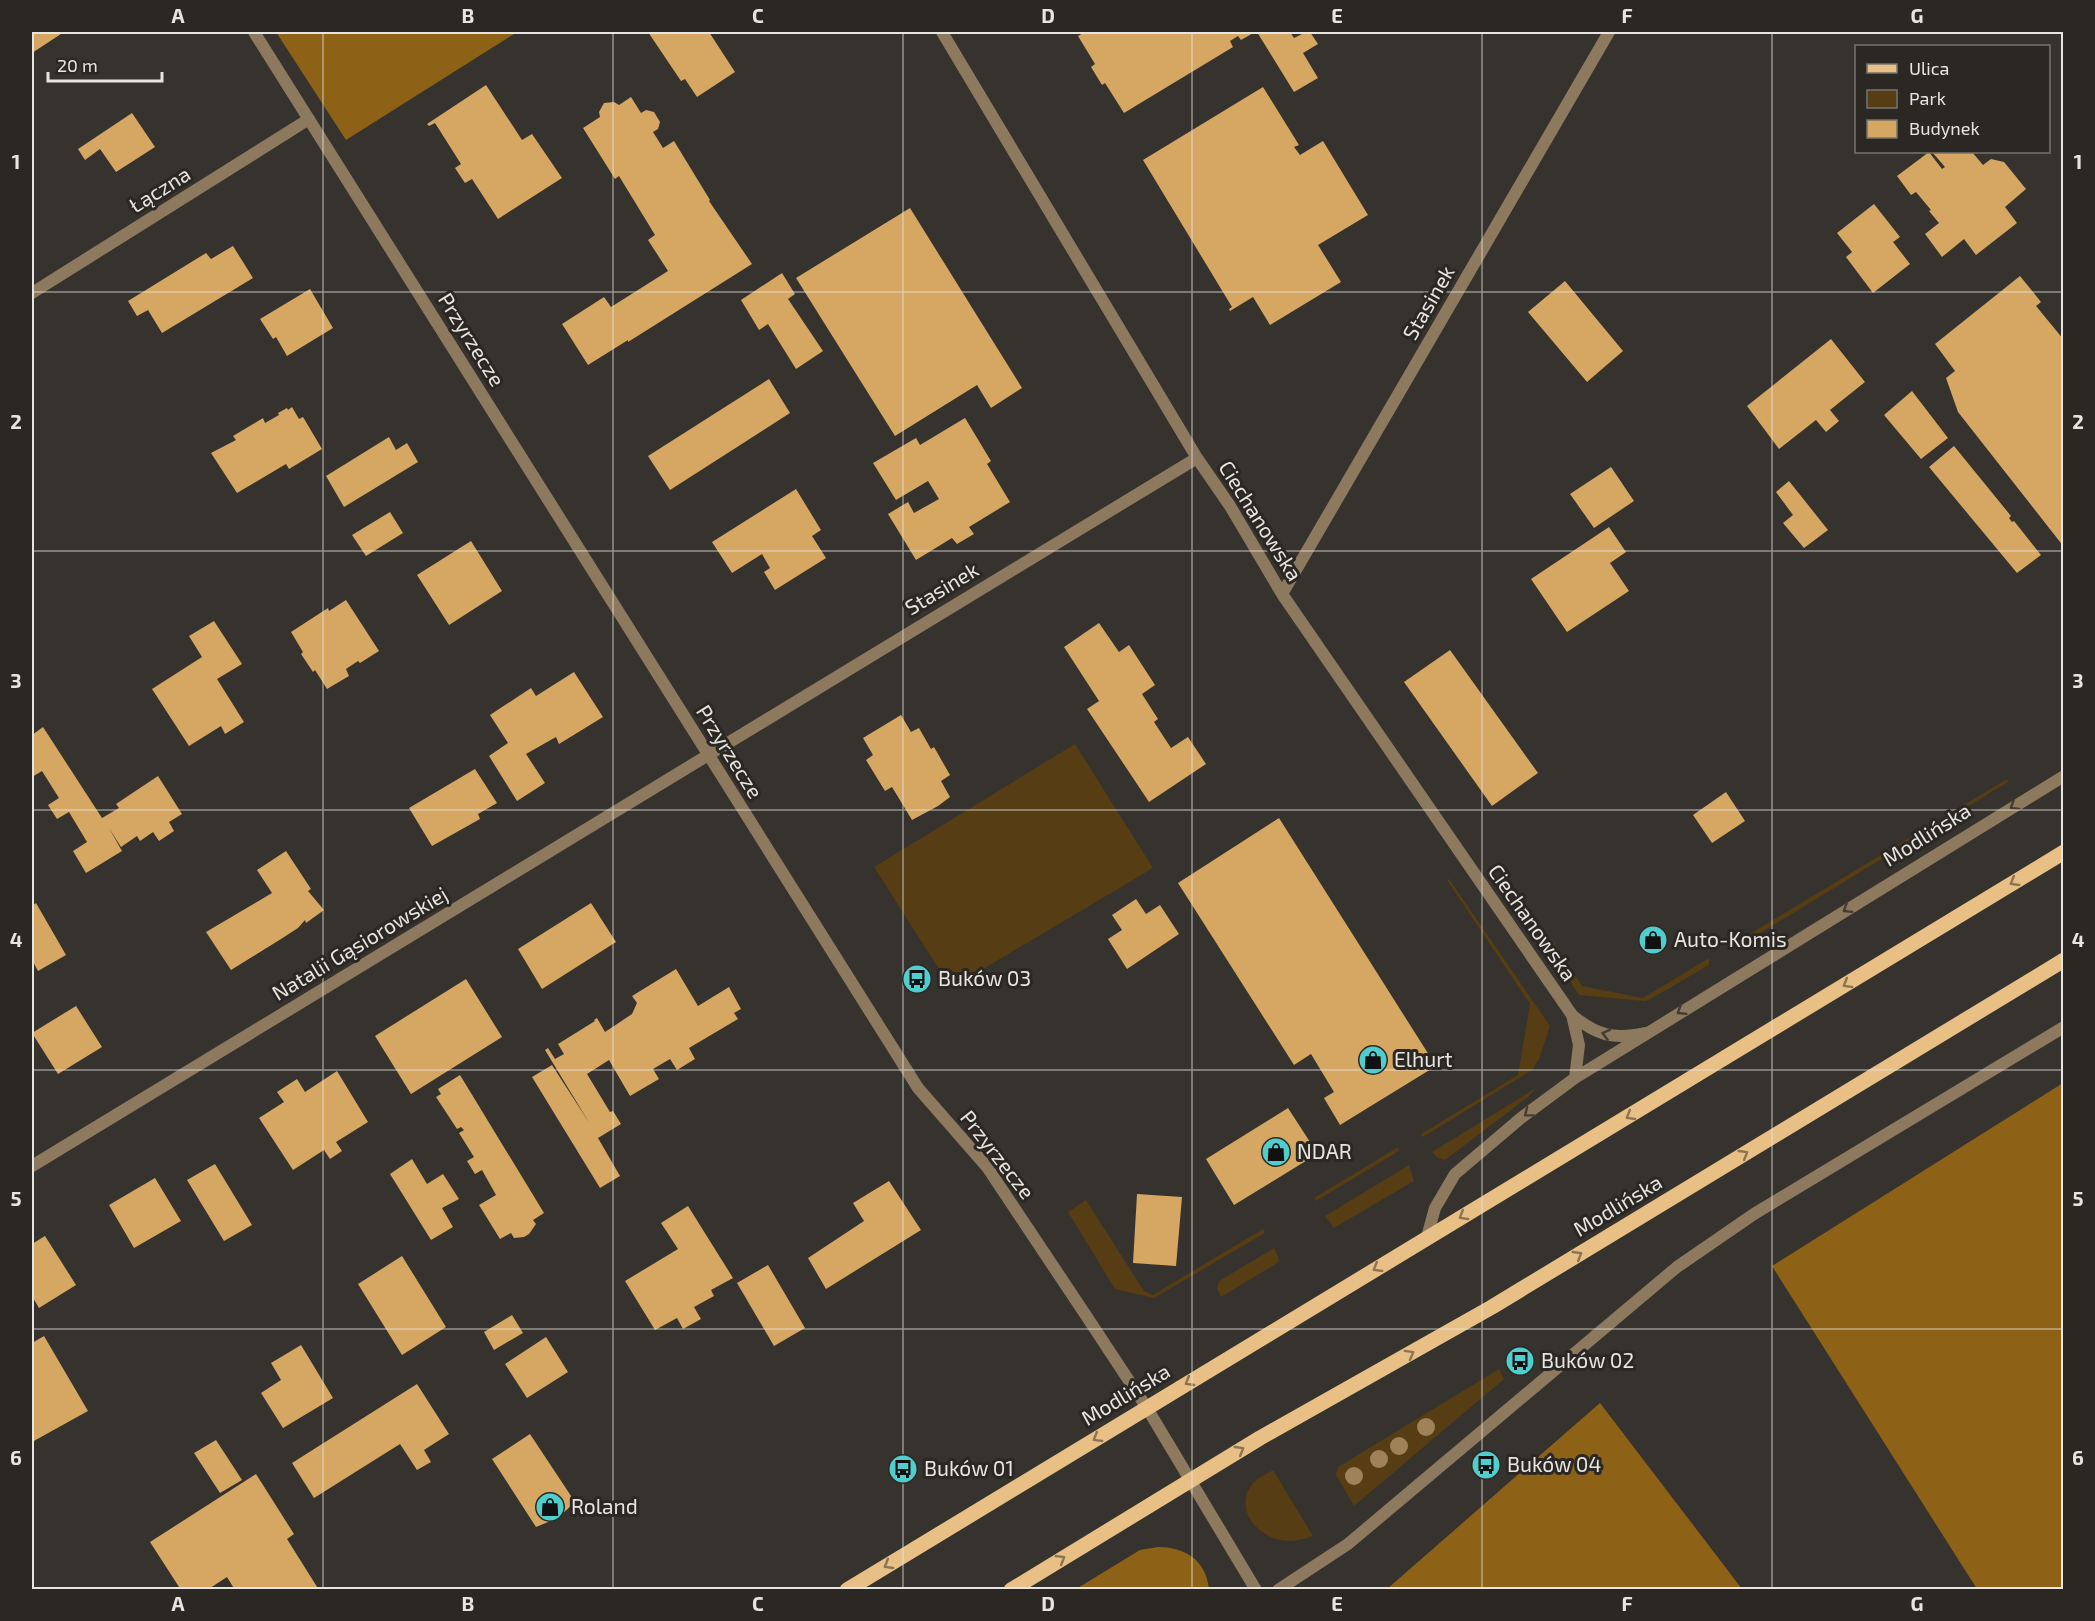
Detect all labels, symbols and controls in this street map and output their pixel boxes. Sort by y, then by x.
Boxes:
text: A [171,3,185,27]
text: B [462,3,474,27]
text: C [752,3,764,27]
text: D [1041,3,1055,27]
text: E [1331,3,1343,27]
text: F [1621,3,1633,27]
text: G [1911,3,1923,27]
scale bar [48,45,162,83]
legend [1855,45,2050,153]
text: 20 m [57,54,98,76]
text: Ulica [1909,57,1949,79]
text: Park [1909,87,1946,109]
text: Budynek [1909,117,1980,139]
text: 1 [12,149,20,173]
text: 1 [2074,149,2082,173]
street label: Łączna [124,160,194,217]
street label: Stasinek [1397,261,1459,344]
street label: Przyrzecze [434,288,511,390]
text: 2 [10,409,22,433]
text: 2 [2072,409,2084,433]
street label: Ciechanowska [1214,456,1308,585]
street label: Stasinek [900,556,983,619]
text: 3 [10,668,22,692]
text: 3 [2072,668,2084,692]
street label: Przyrzecze [692,700,769,802]
street label: Modlińska [1878,797,1975,871]
one-way arrow [2009,799,2020,810]
street label: Ciechanowska [1484,859,1583,985]
one-way arrow [2010,875,2020,887]
street label: Natalii Gąsiorowskiej [267,880,452,1006]
one-way arrow [1843,901,1854,912]
shop icon: Auto-Komis [1637,924,1669,956]
place label: Auto-Komis [1674,926,1787,951]
text: 4 [10,927,23,951]
text: 4 [2072,927,2085,951]
bus stop icon: Buków 03 [901,963,933,995]
place label: Buków 03 [938,965,1031,990]
one-way arrow [1843,976,1853,988]
one-way arrow [1677,1003,1687,1015]
one-way arrow [1601,1028,1611,1041]
shop icon: Elhurt [1357,1044,1389,1076]
place label: Elhurt [1394,1046,1453,1071]
street label: Przyrzecze [956,1105,1040,1203]
one-way arrow [1524,1106,1535,1117]
one-way arrow [1626,1108,1636,1120]
shop icon: NDAR [1260,1136,1292,1168]
place label: NDAR [1297,1138,1352,1163]
one-way arrow [1738,1150,1748,1162]
street label: Modlińska [1568,1169,1666,1241]
text: 5 [10,1186,22,1210]
text: 5 [2072,1186,2084,1210]
one-way arrow [1459,1209,1469,1220]
one-way arrow [1572,1251,1582,1263]
one-way arrow [1373,1260,1383,1272]
bus stop icon: Buków 02 [1504,1345,1536,1377]
place label: Buków 02 [1541,1347,1634,1372]
one-way arrow [1403,1350,1414,1361]
street label: Modlińska [1076,1358,1174,1430]
one-way arrow [1185,1375,1195,1387]
one-way arrow [1093,1430,1103,1442]
text: 6 [10,1445,22,1469]
text: 6 [2072,1445,2084,1469]
one-way arrow [1234,1446,1244,1458]
bus stop icon: Buków 04 [1470,1449,1502,1481]
place label: Buków 04 [1507,1451,1601,1476]
bus stop icon: Buków 01 [887,1453,919,1485]
place label: Buków 01 [924,1455,1014,1480]
shop icon: Roland [534,1491,566,1523]
place label: Roland [571,1493,638,1518]
one-way arrow [1055,1555,1065,1566]
one-way arrow [884,1557,894,1569]
text: A [171,1591,185,1615]
text: B [462,1591,474,1615]
text: C [752,1591,764,1615]
text: D [1041,1591,1055,1615]
text: E [1331,1591,1343,1615]
text: F [1621,1591,1633,1615]
text: G [1911,1591,1923,1615]

